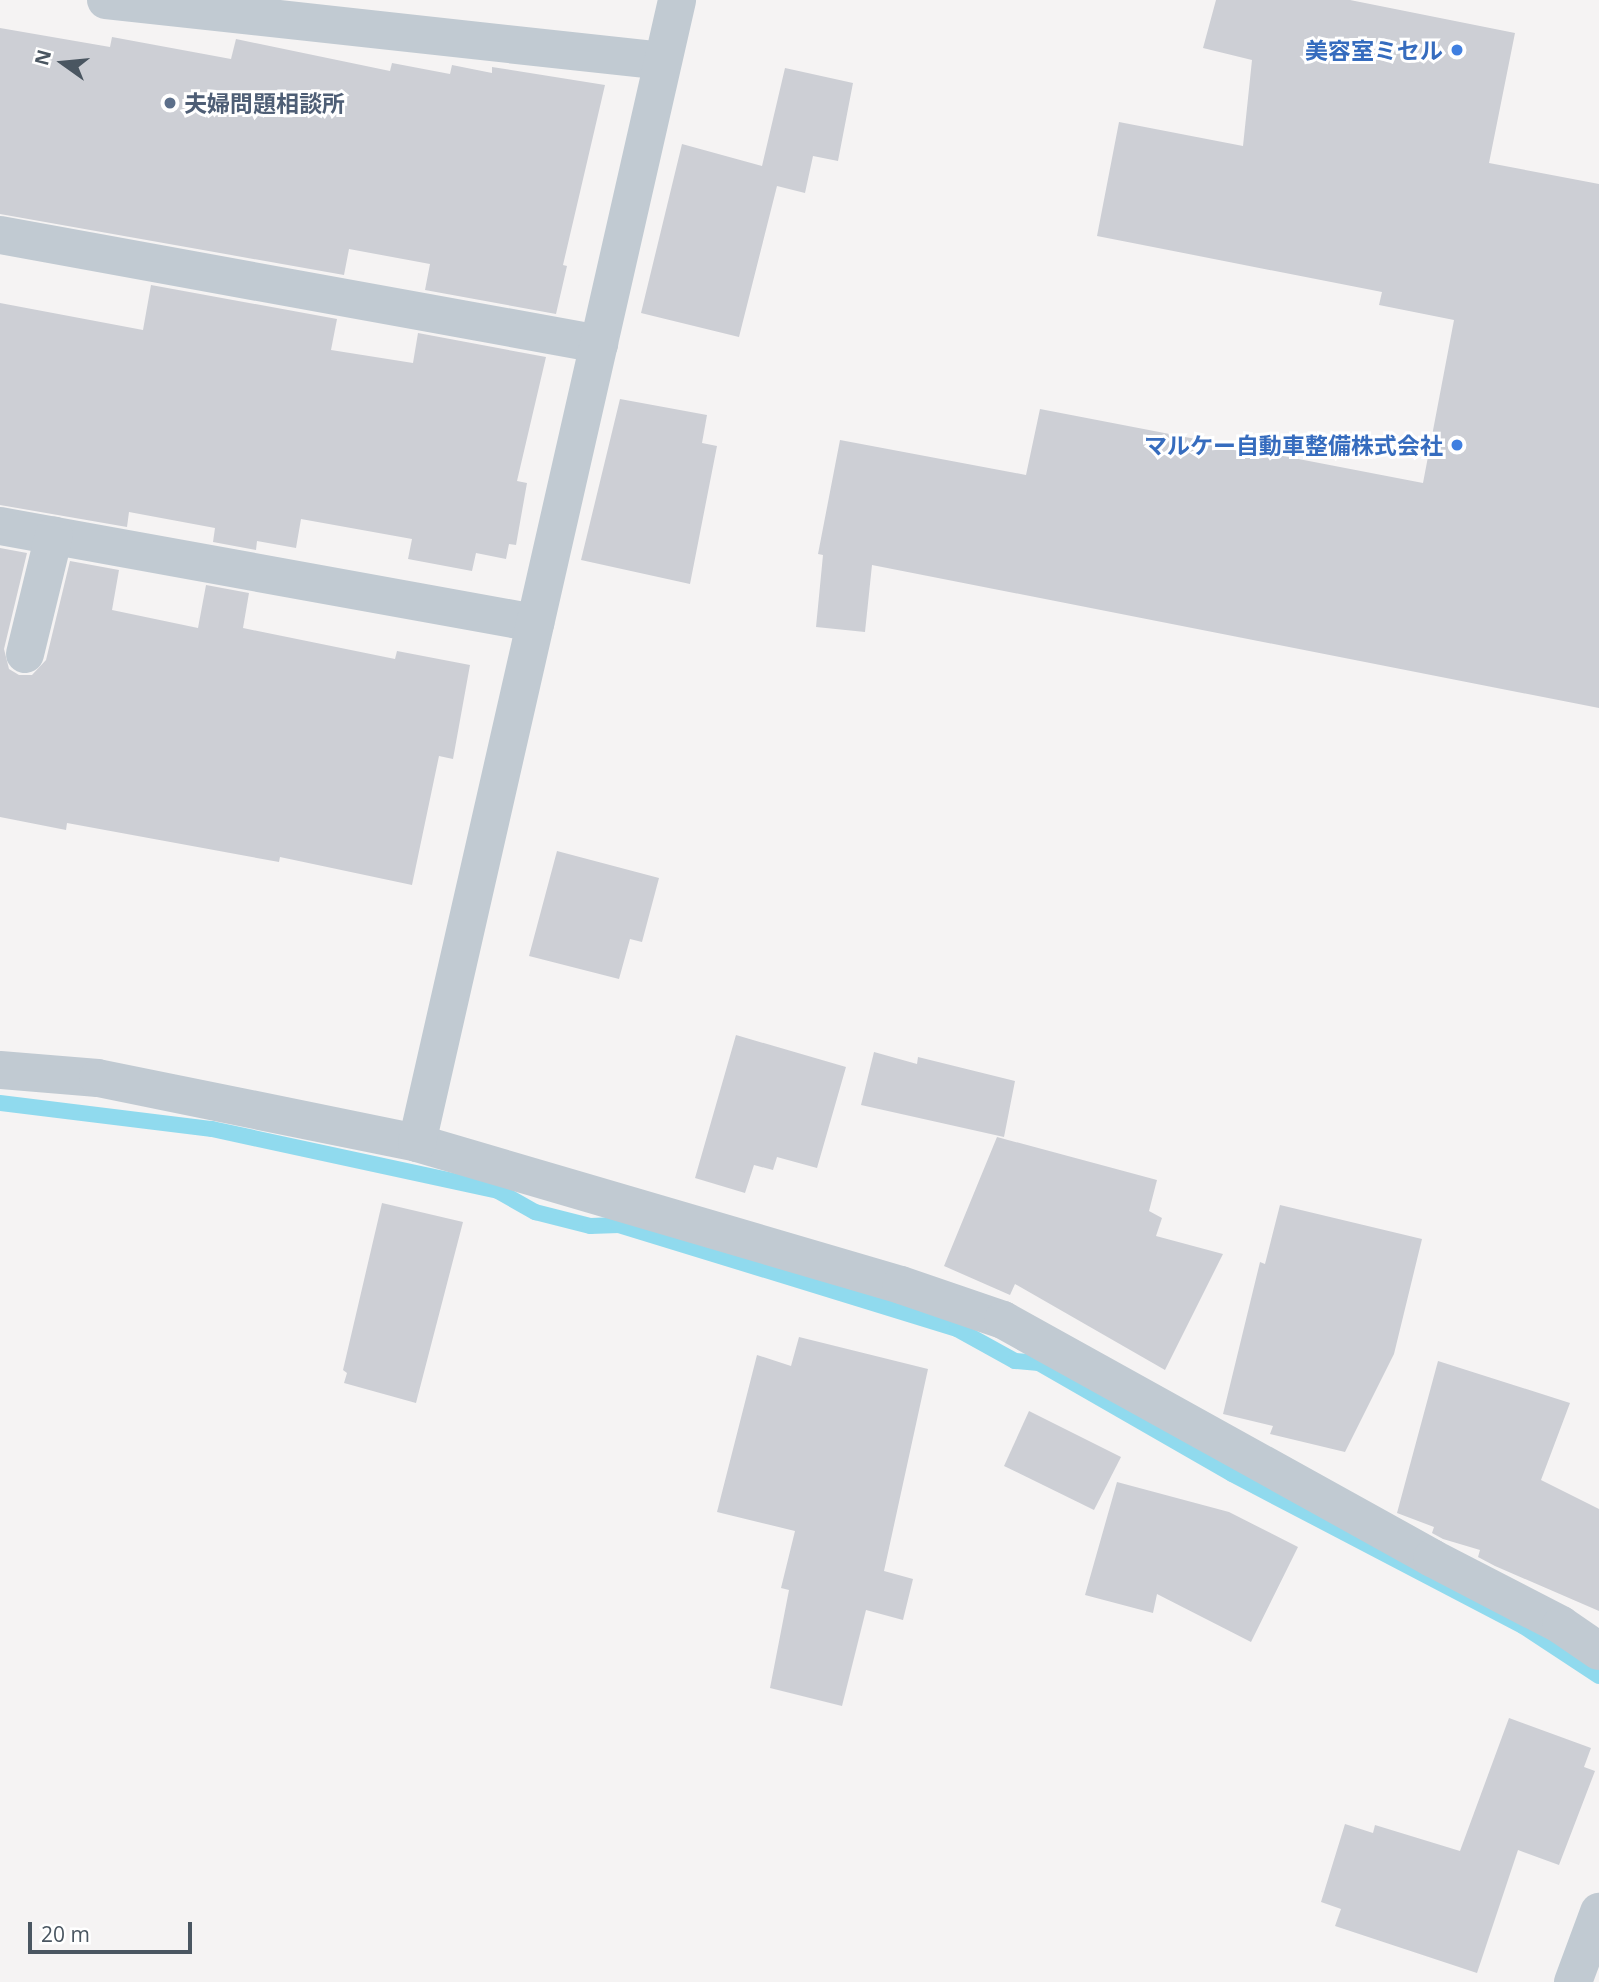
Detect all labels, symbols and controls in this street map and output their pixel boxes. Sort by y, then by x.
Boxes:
north arrow [28,28,98,98]
place label: 美容室ミセル [1305,36,1443,64]
marker: 美容室ミセル [1449,42,1465,58]
text: N [28,47,57,68]
place label: 夫婦問題相談所 [184,89,345,117]
marker: 夫婦問題相談所 [162,95,178,111]
place label: マルケー自動車整備株式会社 [1144,431,1443,459]
marker: マルケー自動車整備株式会社 [1449,437,1465,453]
scale bar [32,1909,196,1953]
text: 20 m [41,1920,90,1948]

